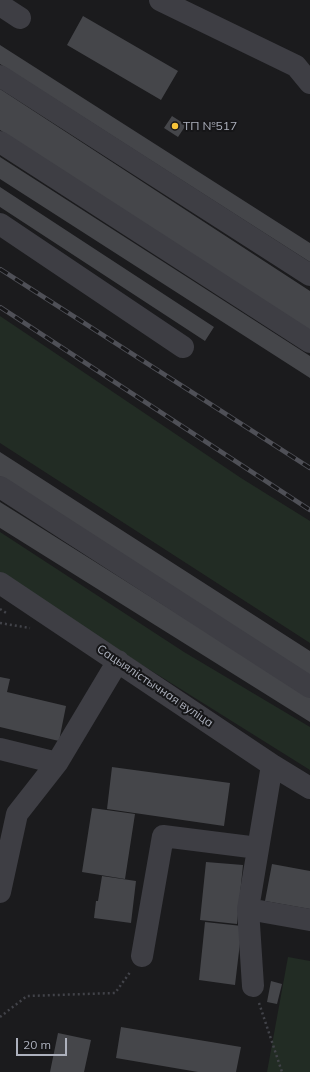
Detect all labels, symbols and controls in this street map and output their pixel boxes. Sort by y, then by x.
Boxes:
place label: ТП №517 [183,119,237,133]
marker: ТП №517 [170,121,180,131]
street label: Сацыялістычная вуліца [94,642,216,730]
scale bar [18,1030,69,1056]
text: 20 m [23,1037,51,1052]

